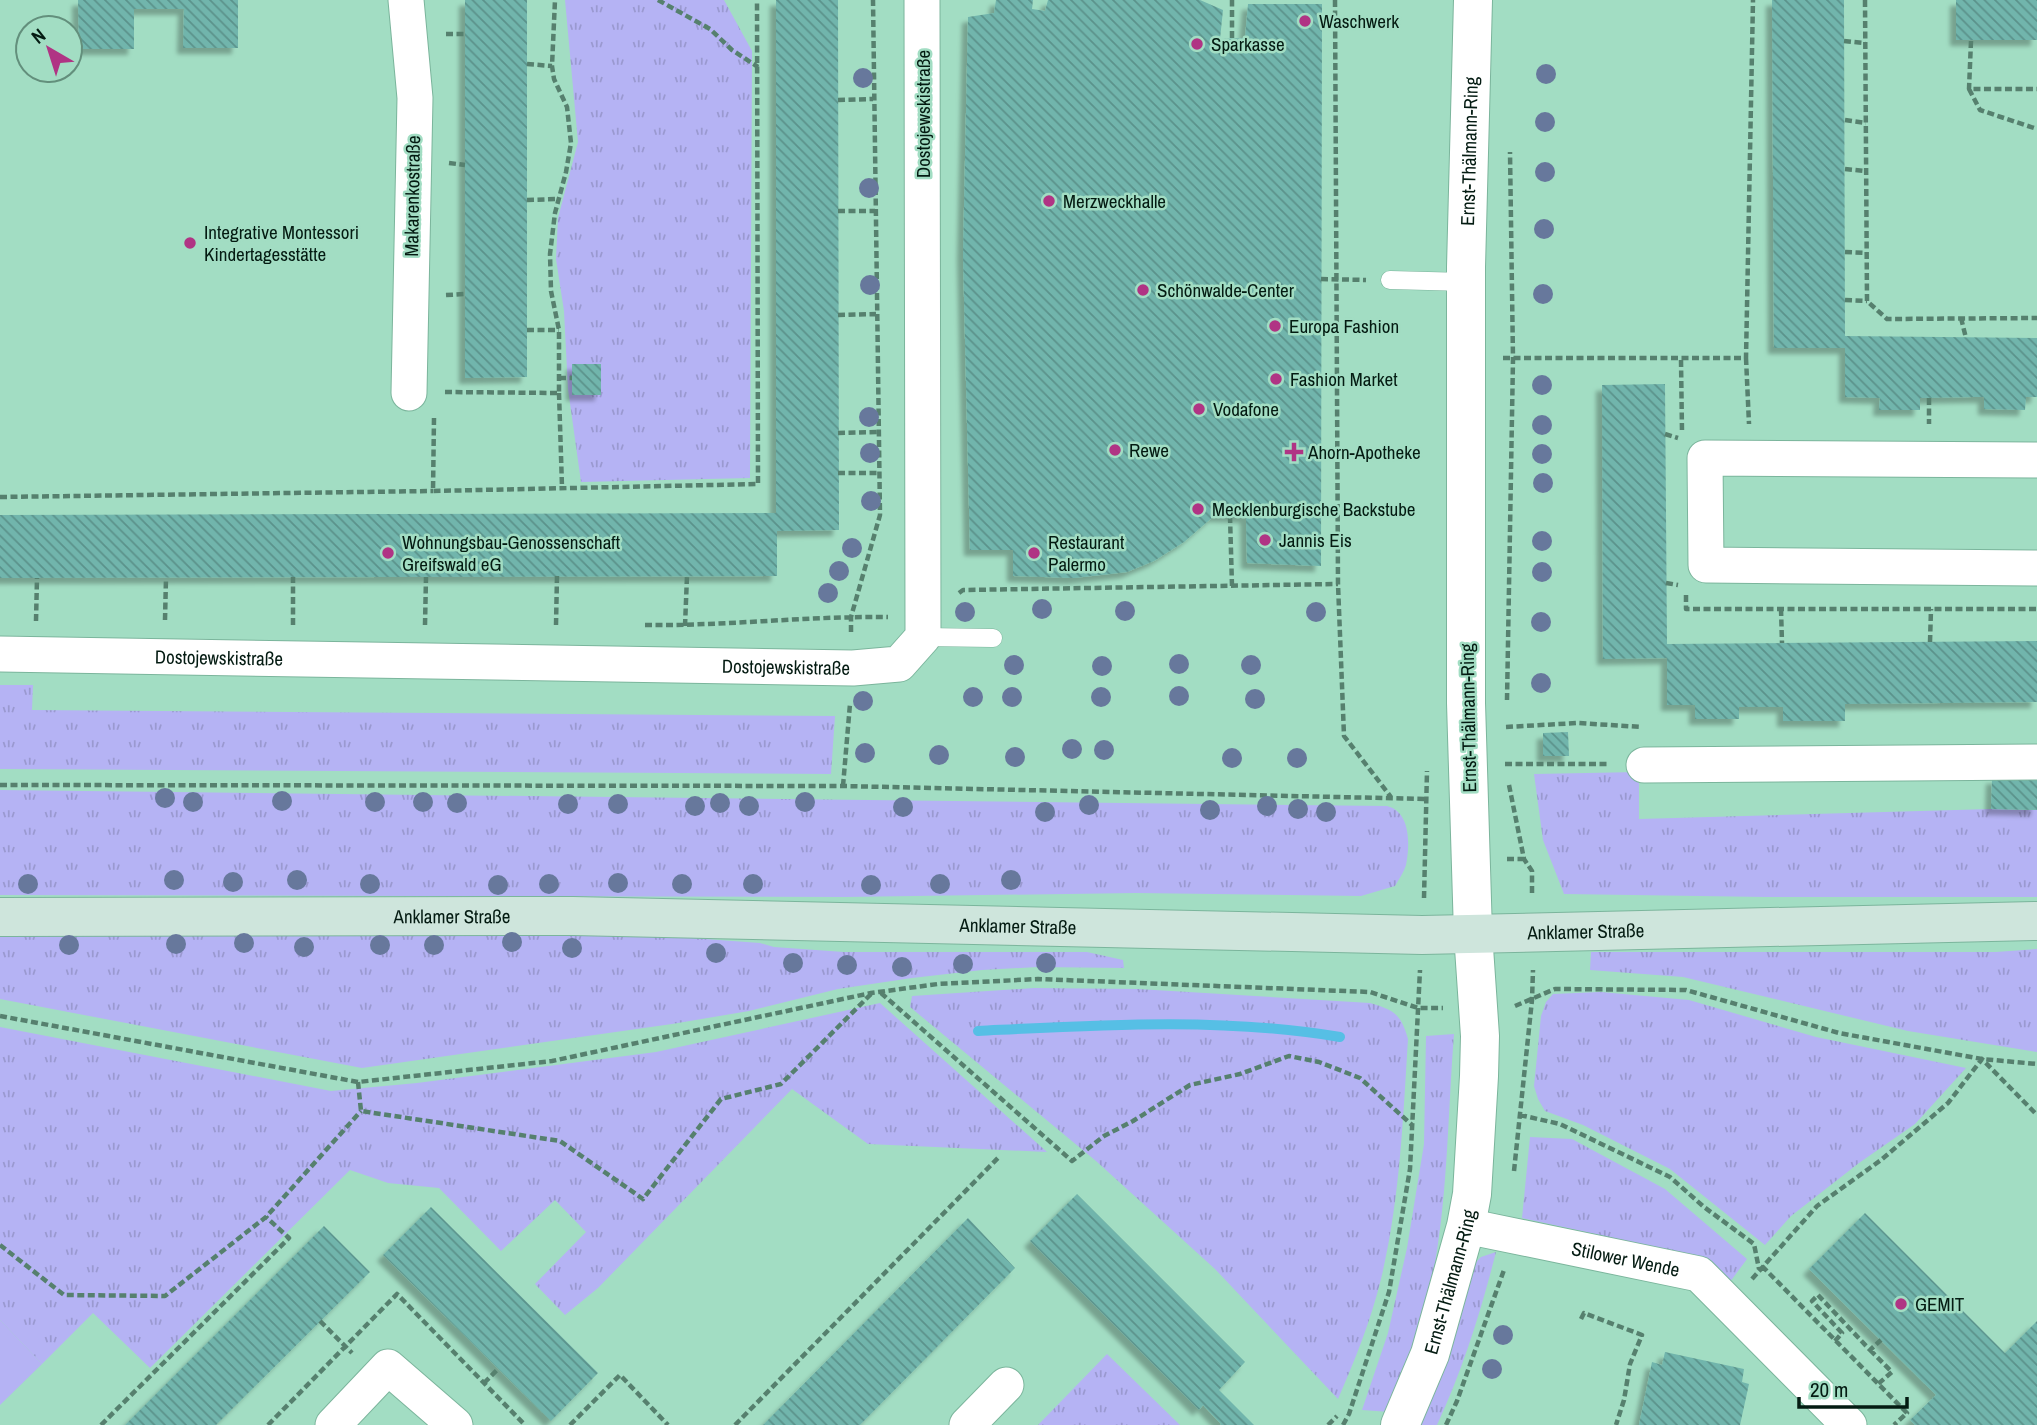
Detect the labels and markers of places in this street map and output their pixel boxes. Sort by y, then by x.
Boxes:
place label: Waschwerk [1319,8,1399,34]
marker: Waschwerk [1297,13,1313,29]
place label: Sparkasse [1211,31,1285,57]
marker: Sparkasse [1189,36,1205,52]
place label: Merzweckhalle [1063,188,1166,214]
marker: Merzweckhalle [1041,193,1057,209]
place label: Integrative Montessori Kindertagesstätte [204,219,359,267]
marker: Integrative Montessori Kindertagesstätte [182,235,198,251]
place label: Schönwalde-Center [1157,277,1295,303]
marker: Schönwalde-Center [1135,282,1151,298]
place label: Europa Fashion [1289,313,1399,339]
marker: Europa Fashion [1267,318,1283,334]
place label: Fashion Market [1290,366,1398,392]
marker: Fashion Market [1268,371,1284,387]
place label: Vodafone [1213,396,1279,422]
marker: Vodafone [1191,401,1207,417]
place label: Rewe [1129,437,1169,463]
place label: Ahorn-Apotheke [1307,439,1421,465]
marker: Rewe [1107,442,1123,458]
marker: Ahorn-Apotheke [1286,444,1302,460]
place label: Mecklenburgische Backstube [1212,496,1416,522]
marker: Mecklenburgische Backstube [1190,501,1206,517]
place label: Jannis Eis [1279,527,1352,553]
place label: Wohnungsbau-Genossenschaft Greifswald eG [402,529,621,577]
place label: Restaurant Palermo [1048,529,1125,577]
marker: Jannis Eis [1257,532,1273,548]
marker: Wohnungsbau-Genossenschaft Greifswald eG [380,545,396,561]
marker: Restaurant Palermo [1026,545,1042,561]
place label: GEMIT [1915,1291,1965,1317]
marker: GEMIT [1893,1296,1909,1312]

